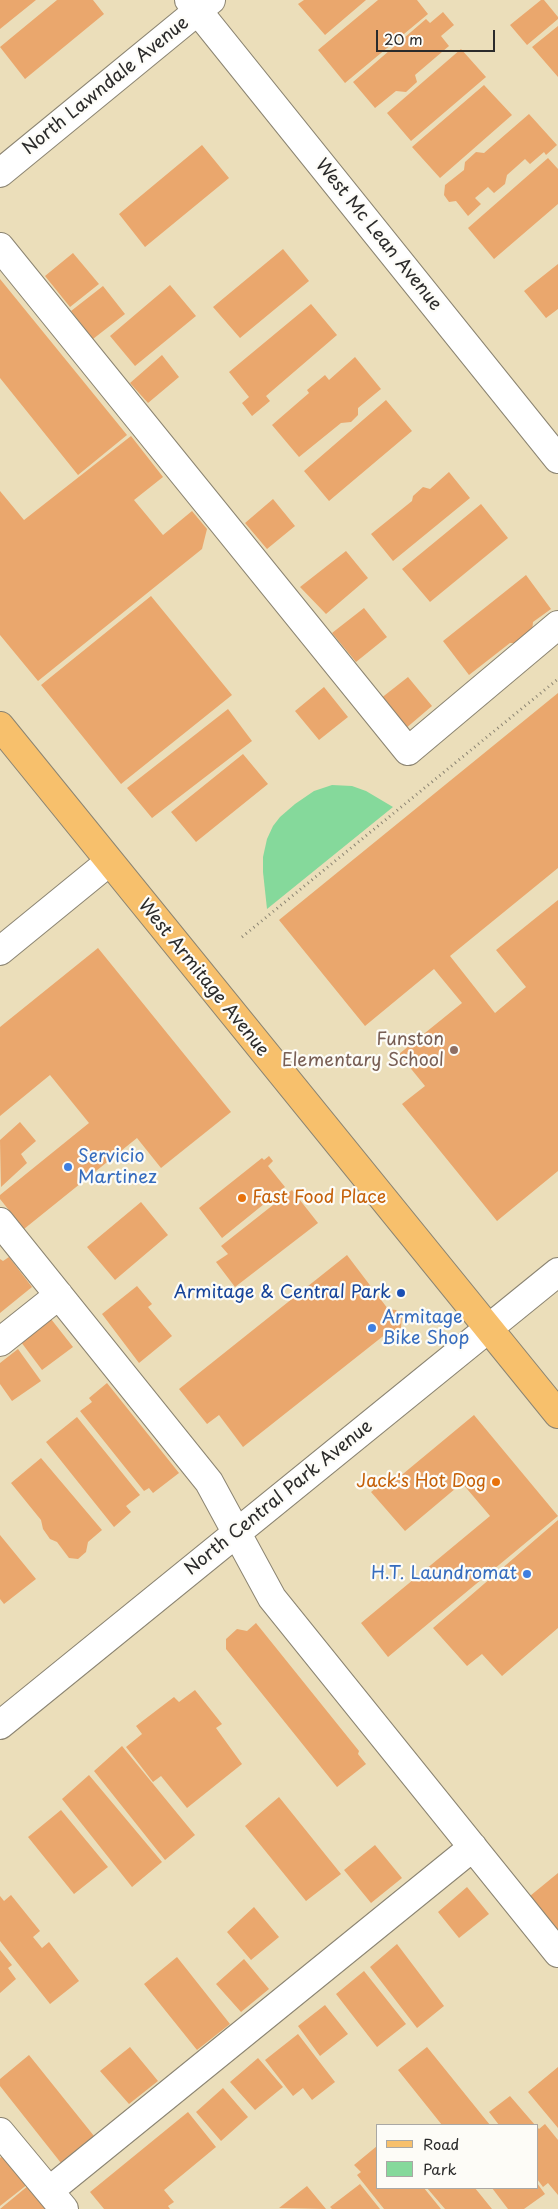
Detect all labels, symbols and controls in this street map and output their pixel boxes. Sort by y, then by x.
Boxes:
street label: North Lawndale Avenue [19,12,193,160]
scale bar [378,20,497,52]
text: 20 m [384,27,423,50]
street label: West Mc Lean Avenue [310,155,446,315]
street label: West Armitage Avenue [133,895,273,1061]
place label: Funston Elementary School [282,1029,444,1072]
marker: Funston Elementary School [448,1044,460,1056]
place label: Servicio Martinez [78,1146,157,1188]
marker: Servicio Martinez [62,1161,74,1173]
place label: Fast Food Place [252,1187,386,1209]
marker: Fast Food Place [236,1192,248,1204]
place label: Armitage & Central Park [174,1282,391,1304]
marker: Armitage & Central Park [395,1287,407,1299]
place label: Armitage Bike Shop [382,1307,469,1350]
marker: Armitage Bike Shop [366,1322,378,1334]
street label: North Central Park Avenue [181,1416,377,1580]
place label: Jack's Hot Dog [356,1471,486,1493]
marker: Jack's Hot Dog [490,1476,502,1488]
place label: H.T. Laundromat [371,1563,517,1585]
marker: H.T. Laundromat [521,1568,533,1580]
legend [376,2124,538,2189]
text: Road [423,2132,459,2155]
text: Park [423,2157,457,2180]

